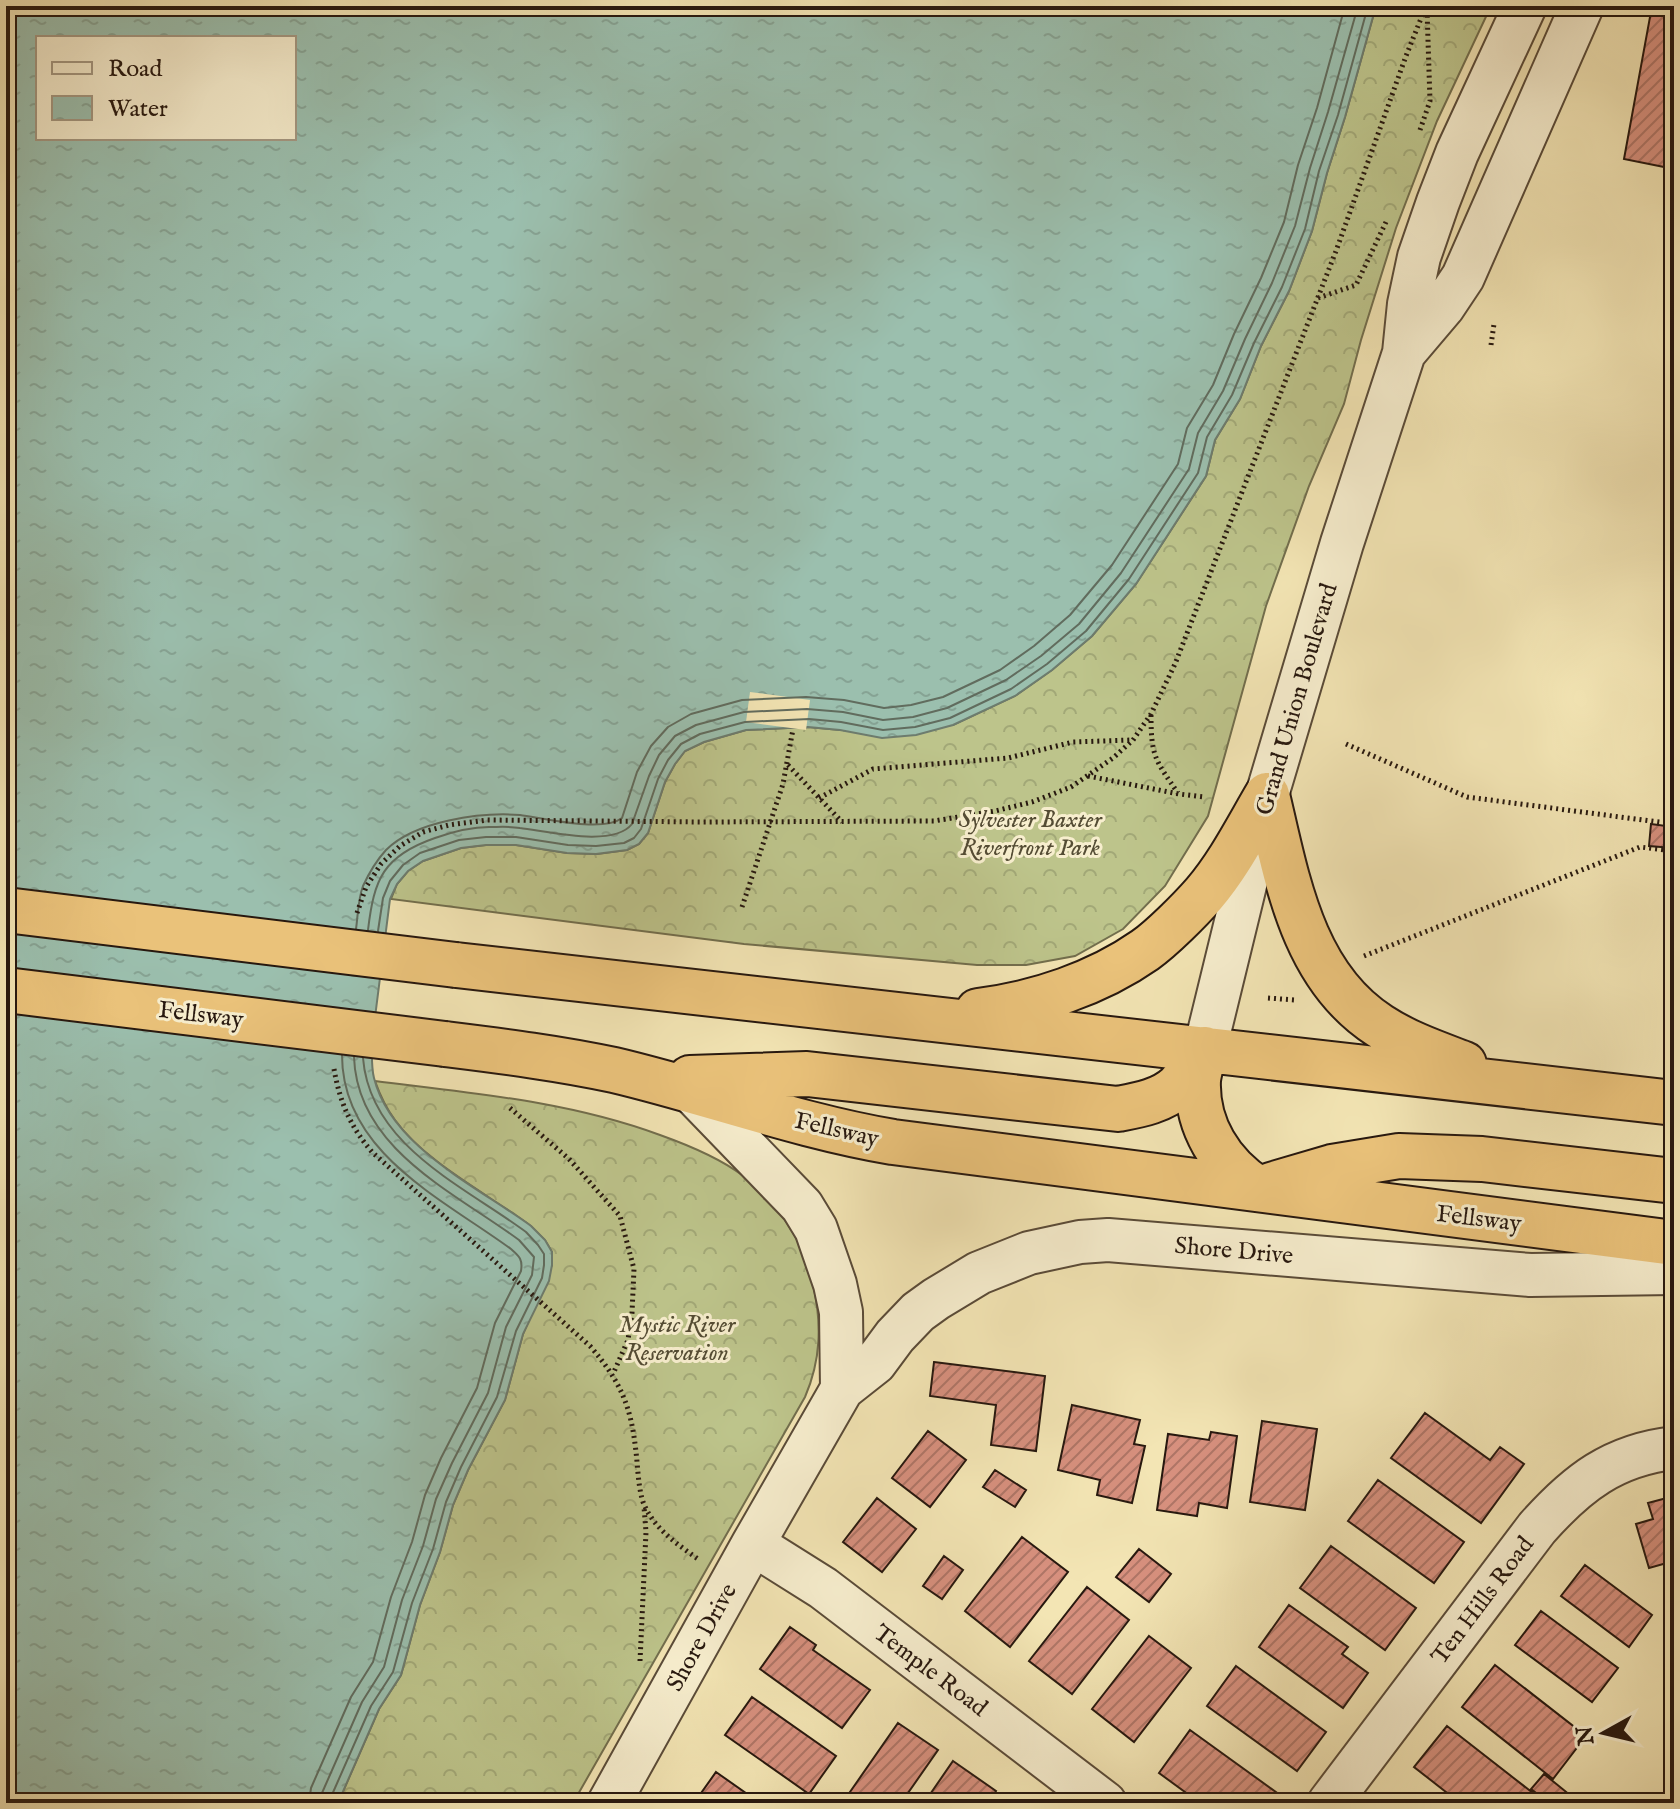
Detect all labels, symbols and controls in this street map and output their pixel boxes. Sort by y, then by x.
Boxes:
legend [36,36,296,140]
text: Road [108,54,162,85]
text: Water [108,94,168,125]
street label: Grand Union Boulevard [1249,580,1345,819]
park label: Sylvester Baxter Riverfront Park [958,805,1103,864]
street label: Fellsway [157,995,245,1036]
street label: Fellsway [792,1106,882,1155]
street label: Fellsway [1435,1199,1523,1240]
street label: Shore Drive [1173,1231,1294,1272]
park label: Mystic River Reservation [619,1310,737,1369]
street label: Ten Hills Road [1425,1531,1542,1671]
street label: Shore Drive [660,1578,745,1697]
street label: Temple Road [867,1618,993,1724]
north arrow [1564,1693,1644,1773]
text: N [1571,1724,1602,1748]

